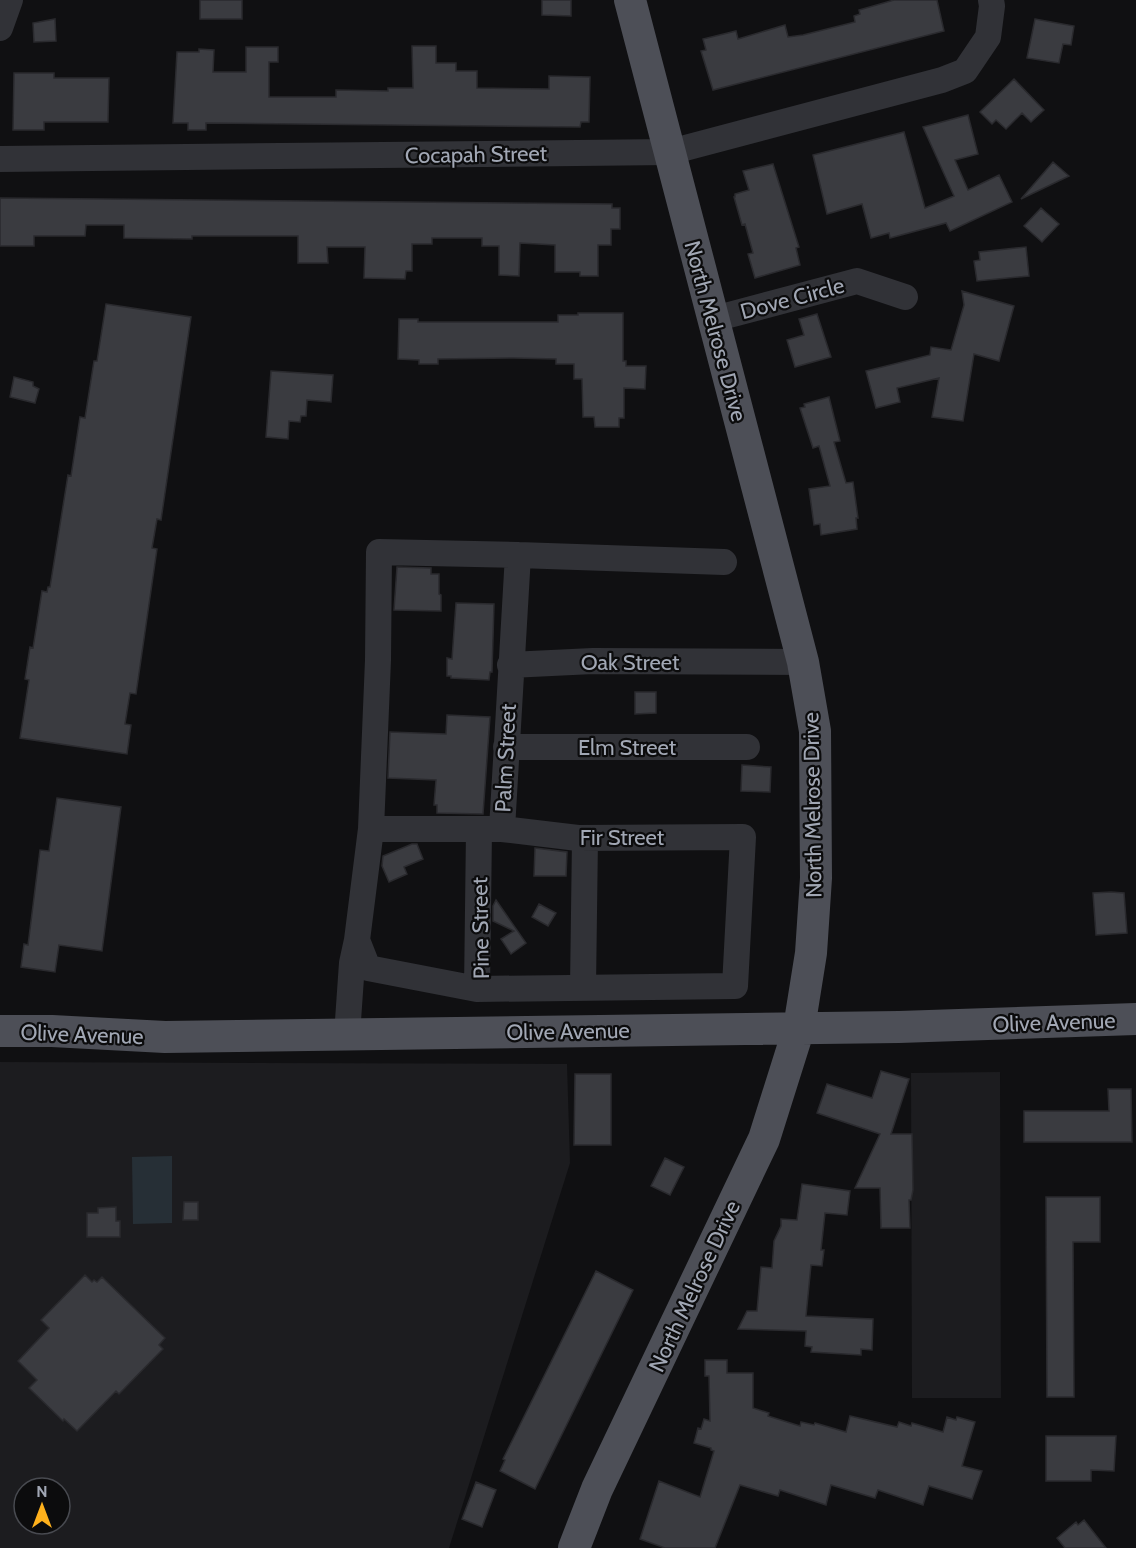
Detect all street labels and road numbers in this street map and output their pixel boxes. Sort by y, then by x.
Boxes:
street label: Cocapah Street [405,140,548,169]
street label: North Melrose Drive [678,238,753,424]
street label: Dove Circle [737,272,847,325]
street label: Oak Street [581,649,680,676]
street label: Palm Street [489,702,522,813]
street label: North Melrose Drive [797,712,828,898]
street label: Elm Street [578,734,677,761]
street label: Fir Street [580,824,665,851]
street label: Pine Street [466,876,495,979]
street label: Olive Avenue [992,1007,1116,1038]
street label: Olive Avenue [506,1017,630,1046]
street label: Olive Avenue [20,1019,144,1050]
street label: North Melrose Drive [643,1196,746,1376]

